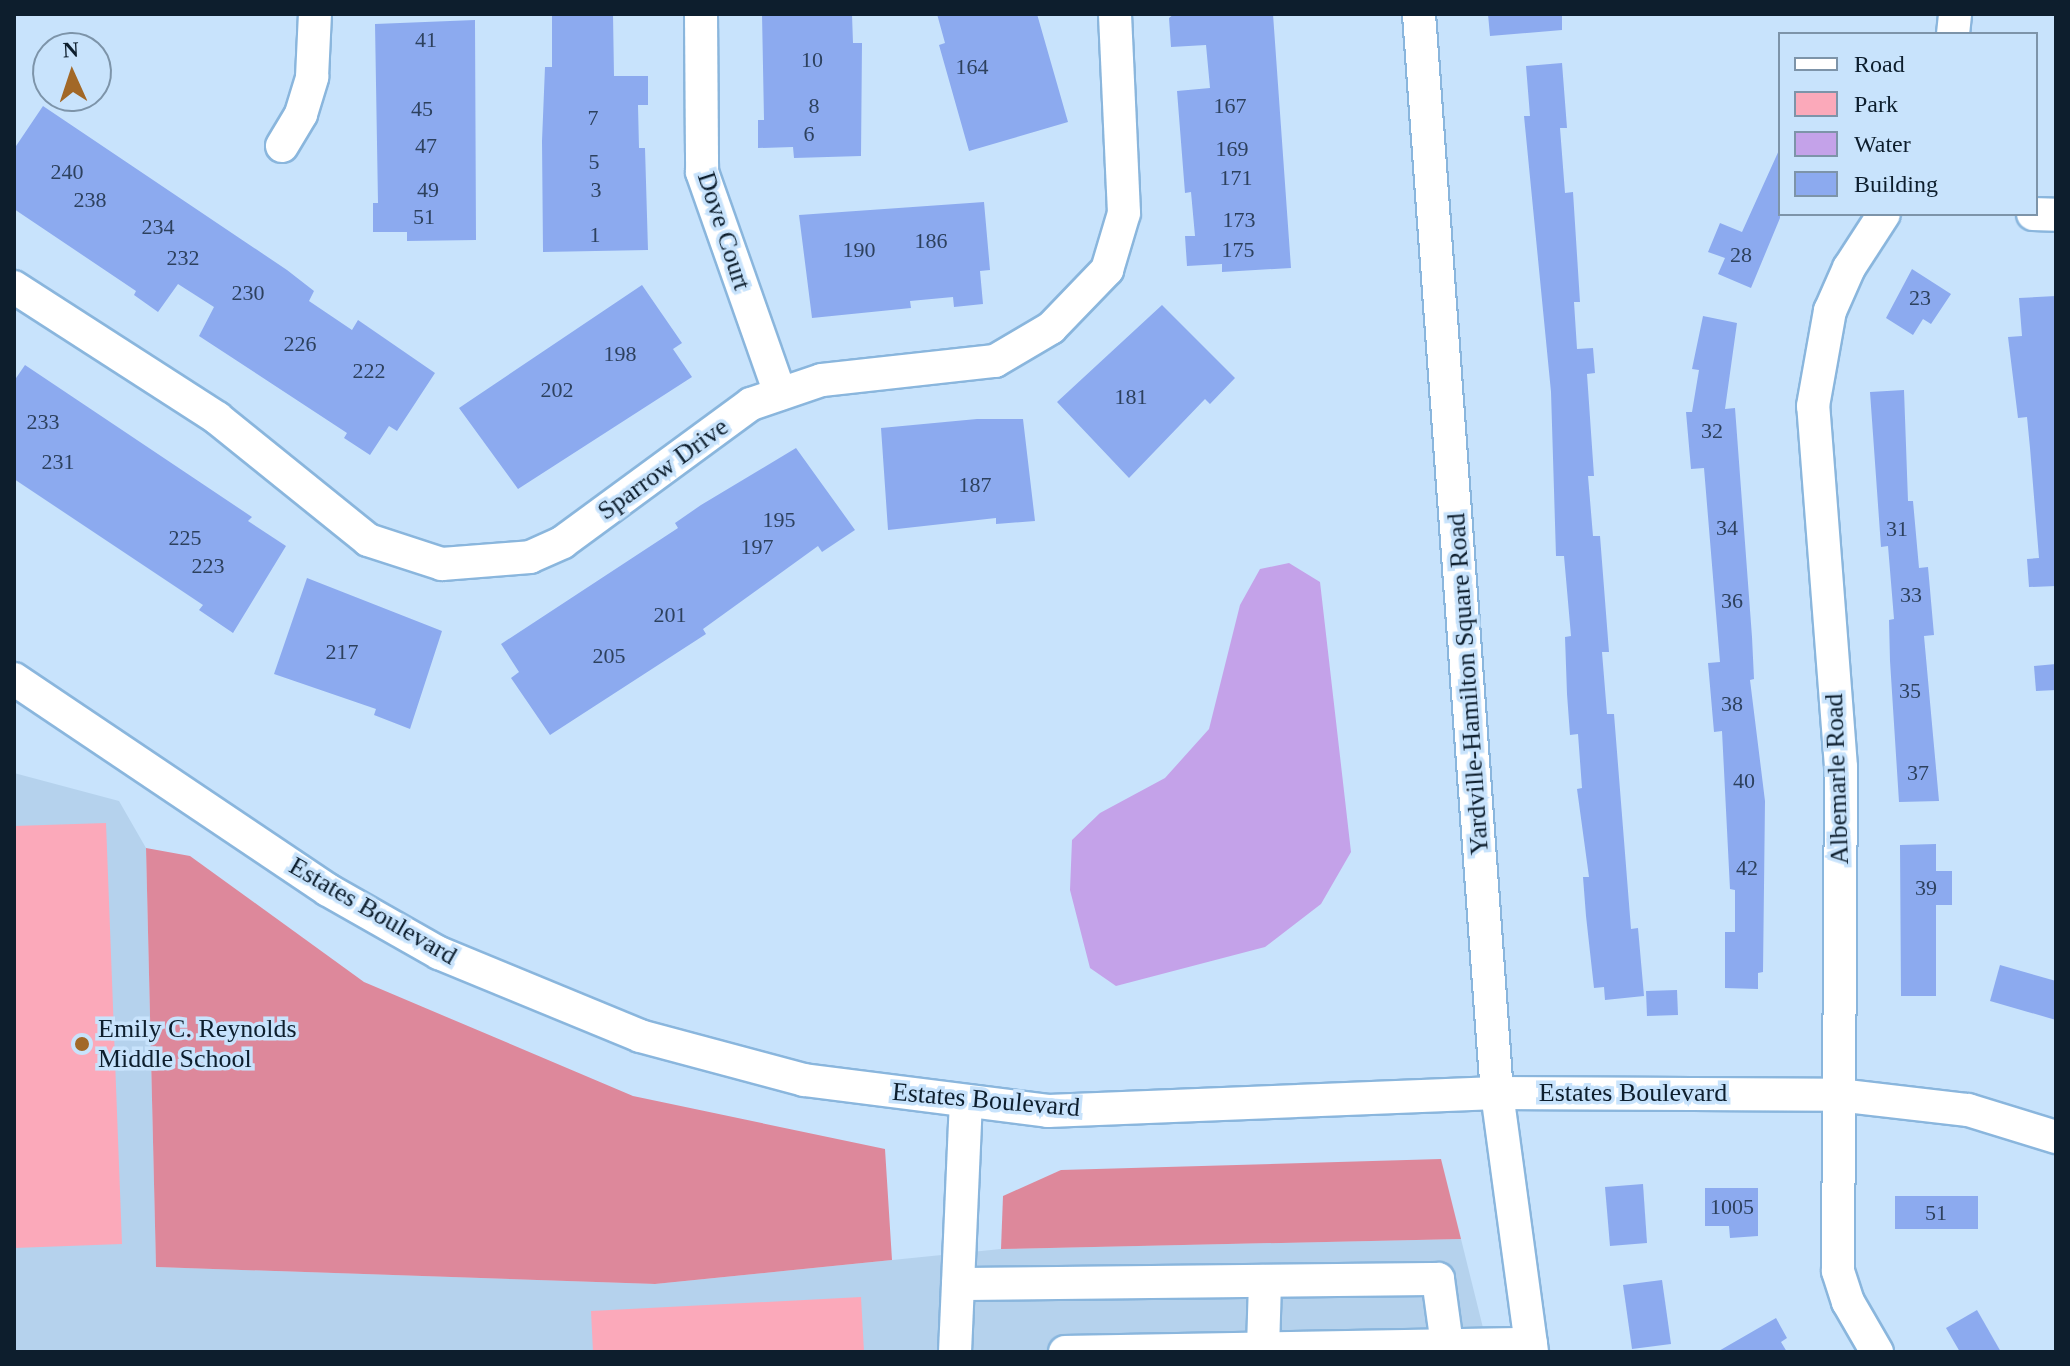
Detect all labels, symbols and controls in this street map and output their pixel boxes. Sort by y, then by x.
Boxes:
house number: 41 [415,27,437,53]
north arrow [32,32,112,112]
legend [1778,32,2038,216]
text: N [62,37,79,62]
house number: 10 [801,47,823,73]
text: Road [1854,51,1905,77]
house number: 164 [956,54,988,80]
text: Park [1854,91,1898,117]
house number: 8 [808,93,820,119]
house number: 167 [1214,93,1246,119]
house number: 45 [411,96,433,122]
house number: 7 [588,105,598,131]
house number: 6 [804,121,814,147]
text: Water [1854,131,1911,157]
house number: 47 [415,133,437,159]
house number: 169 [1216,136,1248,162]
house number: 5 [588,149,600,175]
house number: 240 [50,159,84,185]
house number: 171 [1220,165,1252,191]
street label: Dove Court [690,168,758,294]
text: Building [1854,171,1938,197]
house number: 49 [417,177,439,203]
house number: 3 [590,177,602,203]
house number: 238 [74,187,106,213]
house number: 51 [413,204,435,230]
house number: 173 [1222,207,1256,233]
house number: 234 [142,214,174,240]
house number: 1 [590,222,600,248]
house number: 186 [914,228,948,254]
house number: 190 [842,237,876,263]
house number: 175 [1222,237,1254,263]
house number: 28 [1730,242,1752,268]
house number: 232 [166,245,200,271]
house number: 230 [232,280,264,306]
house number: 23 [1909,285,1931,311]
house number: 226 [284,331,316,357]
house number: 198 [604,341,636,367]
house number: 222 [352,358,386,384]
house number: 202 [540,377,574,403]
house number: 181 [1114,384,1148,410]
house number: 233 [26,409,60,435]
street label: Sparrow Drive [592,411,734,527]
house number: 32 [1701,418,1723,444]
house number: 231 [42,449,74,475]
house number: 187 [958,472,992,498]
house number: 195 [762,507,796,533]
street label: Yardville-Hamilton Square Road [1440,512,1496,856]
house number: 34 [1716,515,1738,541]
house number: 31 [1886,516,1908,542]
house number: 225 [168,525,202,551]
house number: 197 [740,534,774,560]
house number: 223 [192,553,224,579]
house number: 33 [1900,582,1922,608]
house number: 36 [1721,588,1743,614]
house number: 201 [654,602,686,628]
house number: 217 [326,639,358,665]
house number: 205 [592,643,626,669]
house number: 35 [1899,678,1921,704]
house number: 38 [1721,691,1743,717]
street label: Albemarle Road [1818,693,1856,865]
house number: 37 [1907,760,1929,786]
house number: 40 [1733,768,1755,794]
street label: Estates Boulevard [284,850,462,972]
house number: 42 [1736,855,1758,881]
house number: 39 [1915,875,1937,901]
place label: Emily C. Reynolds Middle School [98,1013,297,1074]
marker: Emily C. Reynolds Middle School [73,1035,91,1053]
street label: Estates Boulevard [891,1076,1081,1124]
street label: Estates Boulevard [1539,1077,1727,1109]
house number: 1005 [1710,1194,1754,1220]
house number: 51 [1925,1200,1947,1226]

